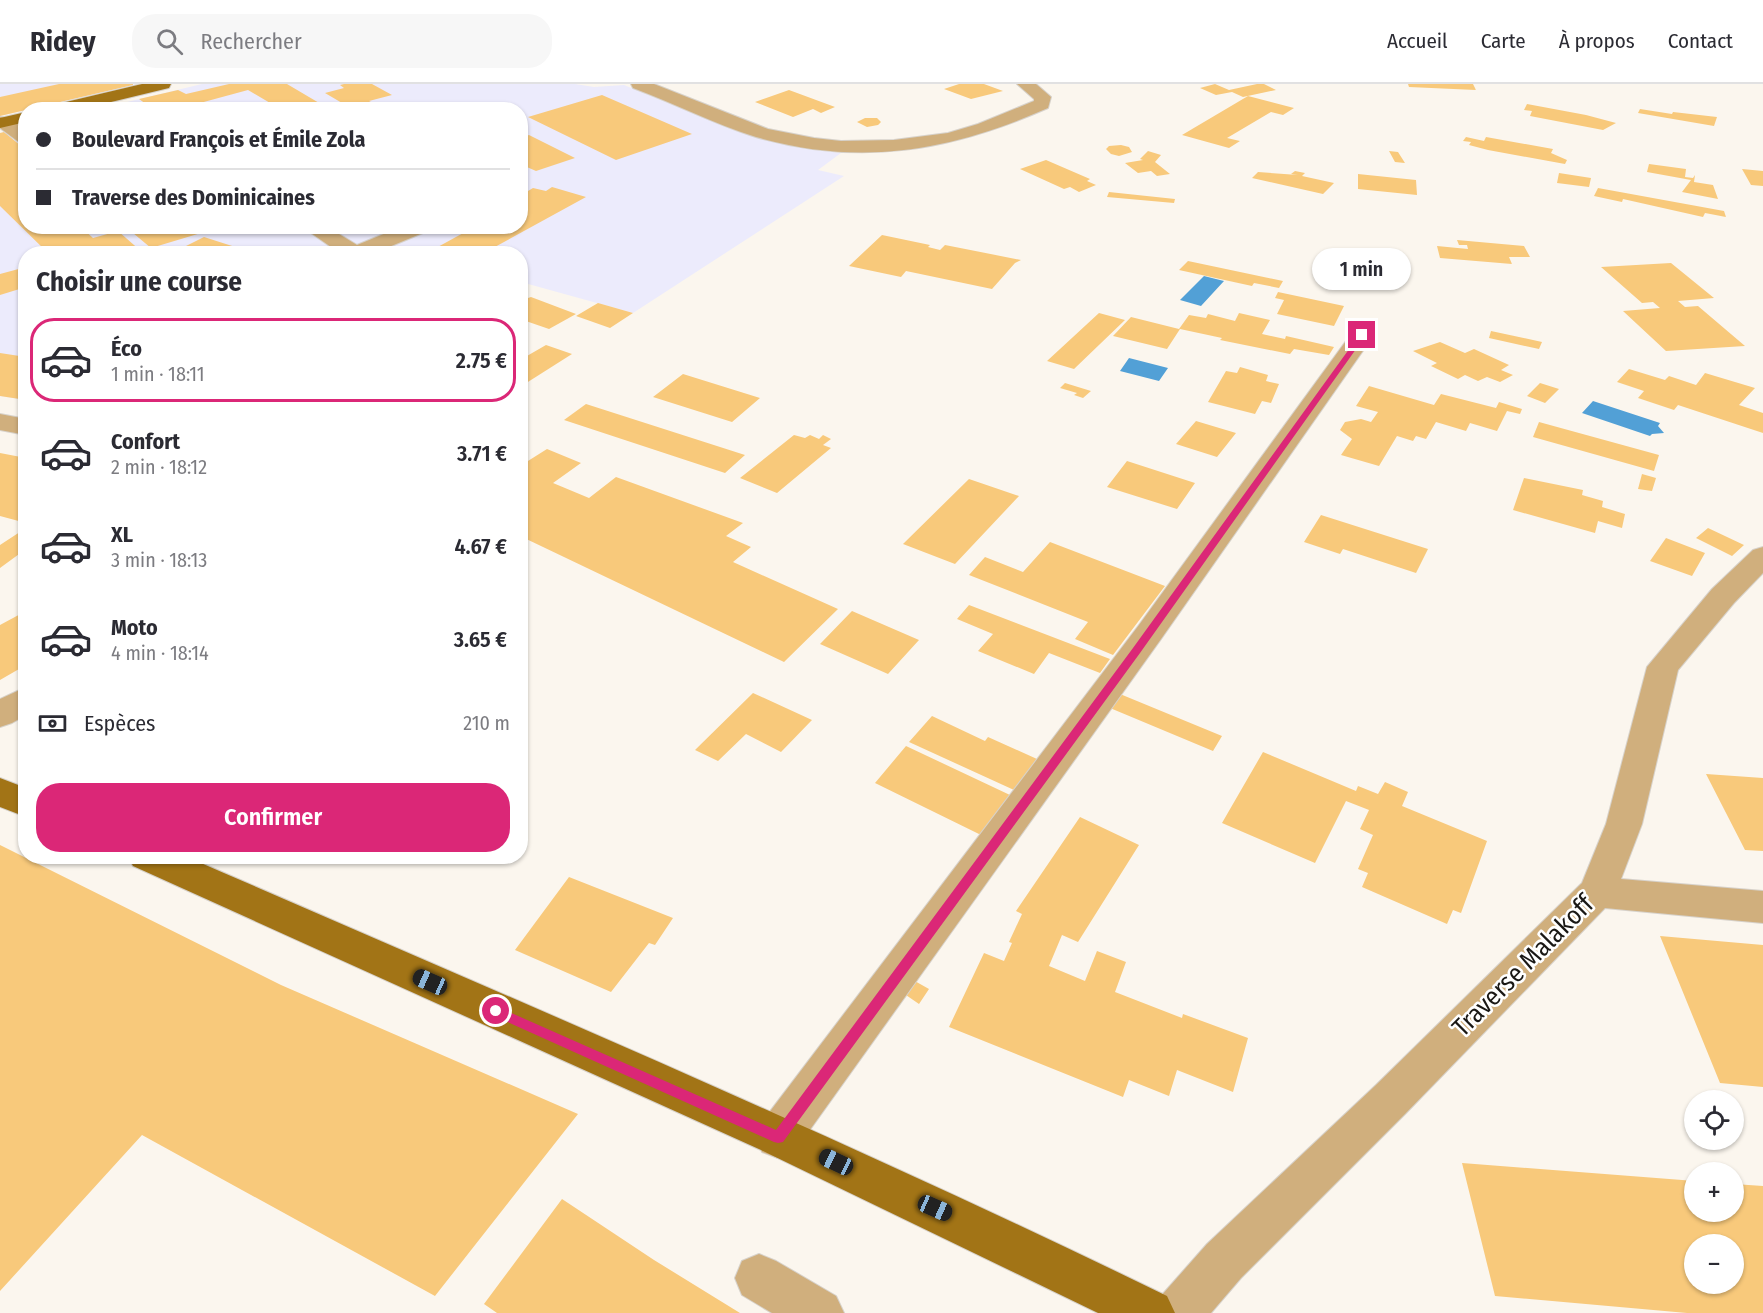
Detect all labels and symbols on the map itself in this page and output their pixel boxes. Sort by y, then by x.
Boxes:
callout: 1 min [1312,248,1412,290]
route end [1348,321,1375,348]
street label: Traverse Malakoff [1446,888,1601,1043]
car [410,966,450,998]
route start [482,997,509,1024]
car [816,1146,856,1178]
car [915,1192,955,1224]

